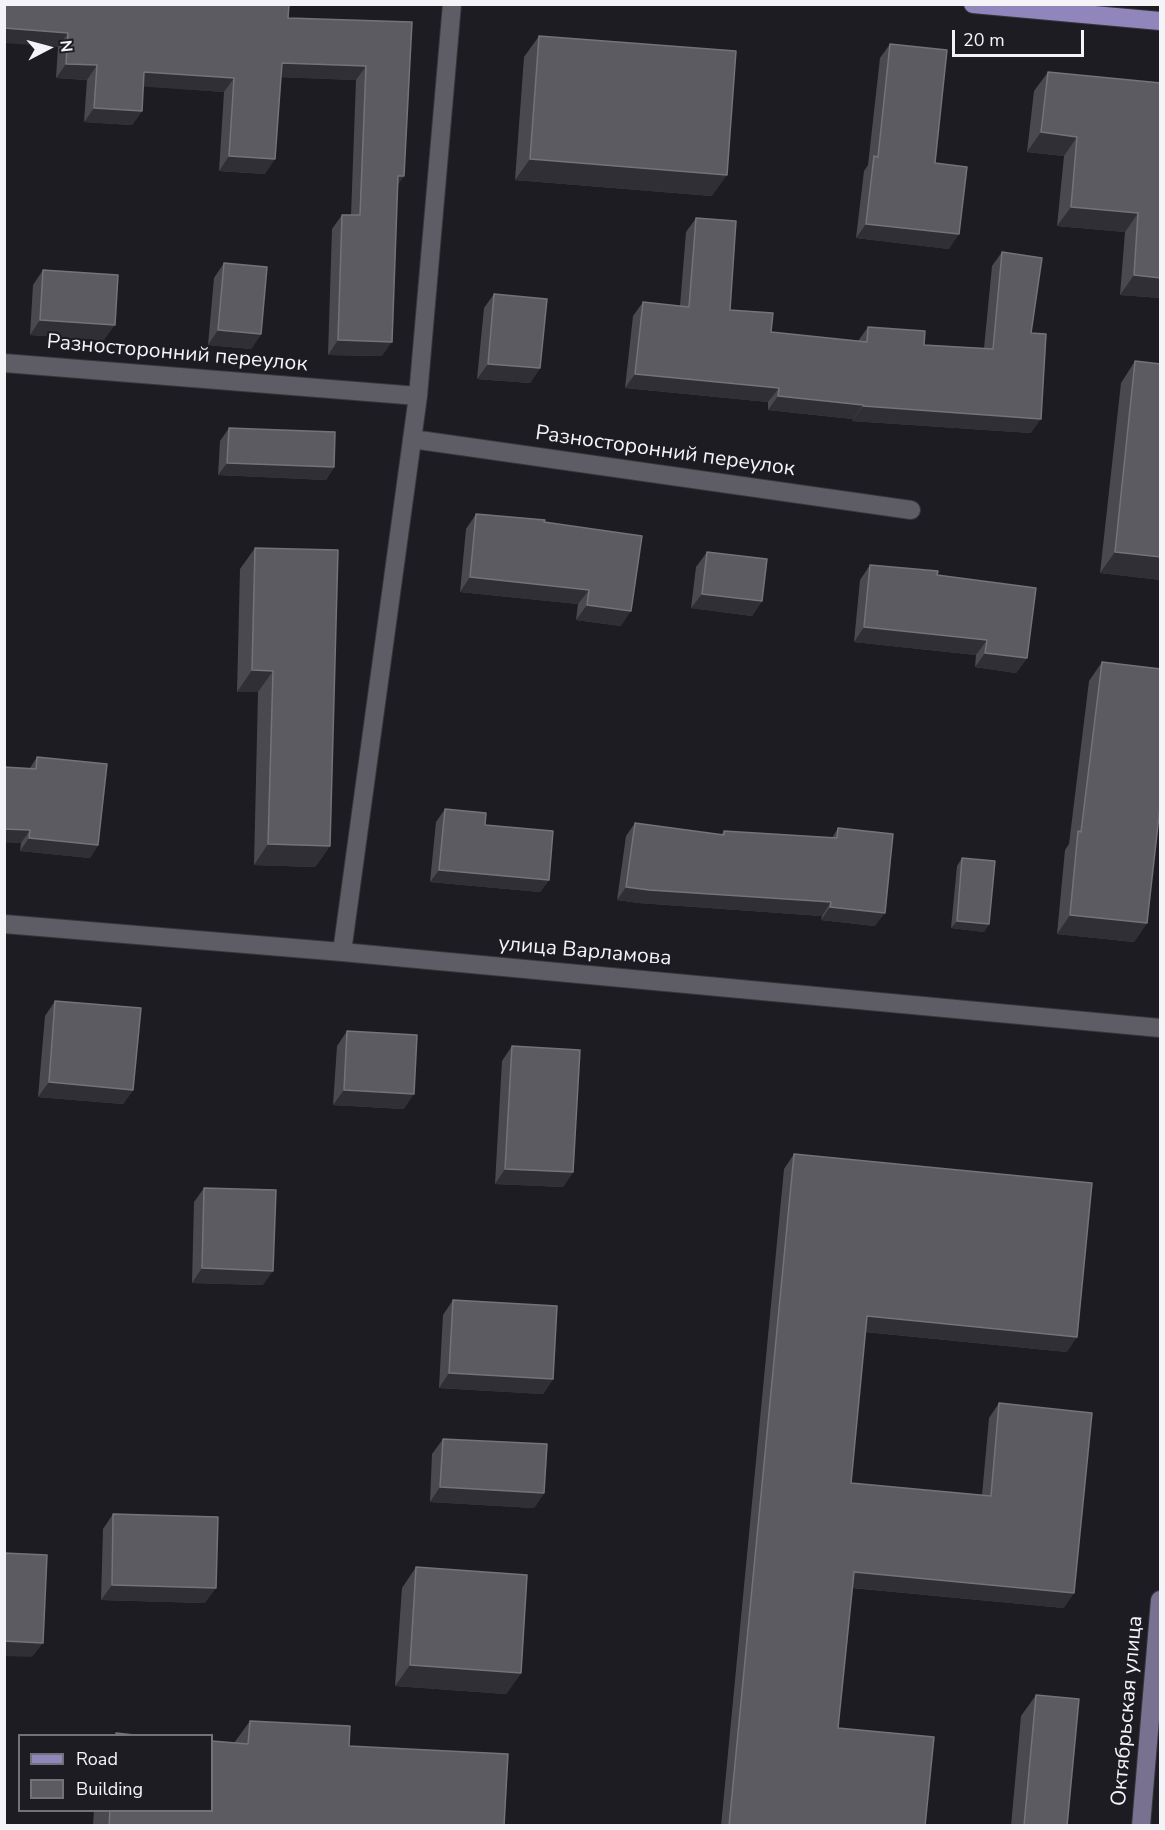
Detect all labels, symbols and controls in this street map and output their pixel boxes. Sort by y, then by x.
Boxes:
north arrow [18,18,78,78]
scale bar [955,18,1087,56]
text: 20 m [963,28,1005,52]
text: N [54,39,77,53]
street label: Разносторонний переулок [46,330,308,378]
street label: Разносторонний переулок [534,421,796,483]
street label: улица Варламова [497,932,673,972]
street label: Октябрьская улица [1107,1615,1149,1807]
legend [18,1734,213,1812]
text: Road [76,1747,118,1771]
text: Building [76,1777,143,1801]

